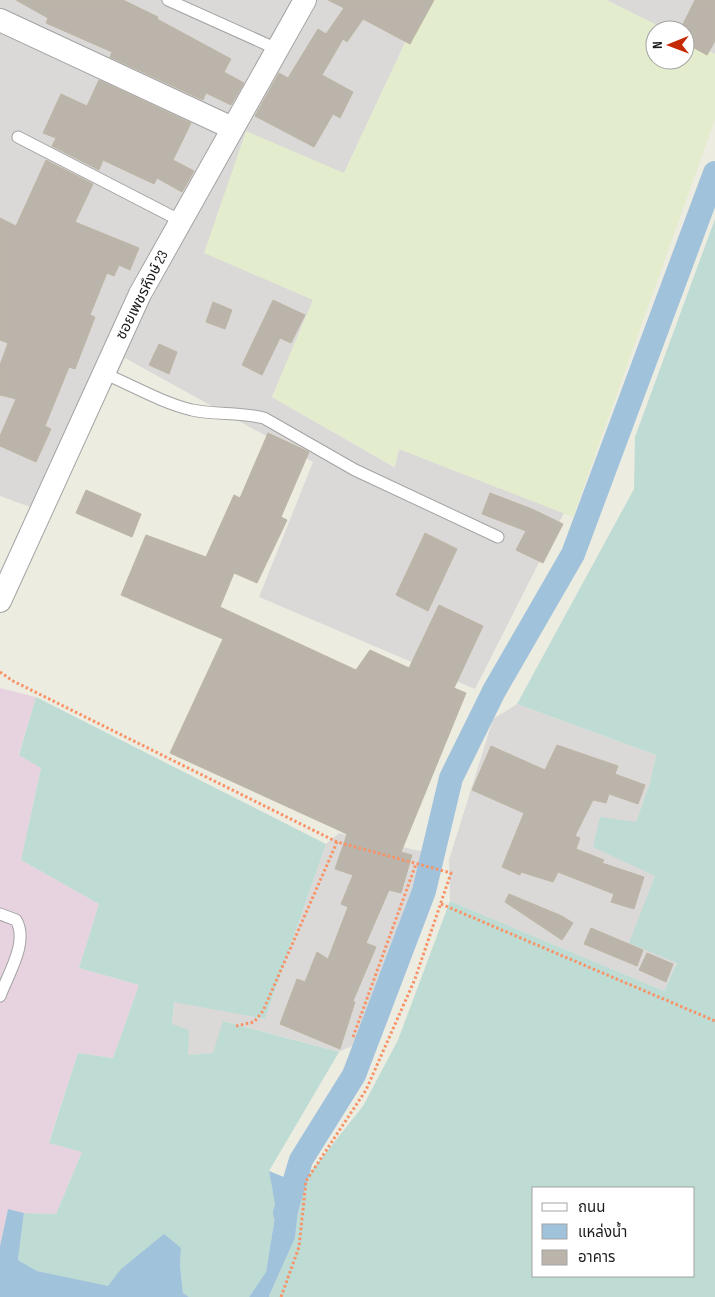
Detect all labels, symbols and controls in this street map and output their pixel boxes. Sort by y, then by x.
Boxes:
north arrow [645,20,695,70]
text: N [649,41,666,49]
street label: ซอยเพชรหึงษ์ 23 [111,247,173,343]
legend [532,1187,695,1277]
text: ถนน [578,1198,605,1217]
text: แหล่งน้ำ [578,1221,627,1242]
text: อาคาร [578,1248,615,1267]

